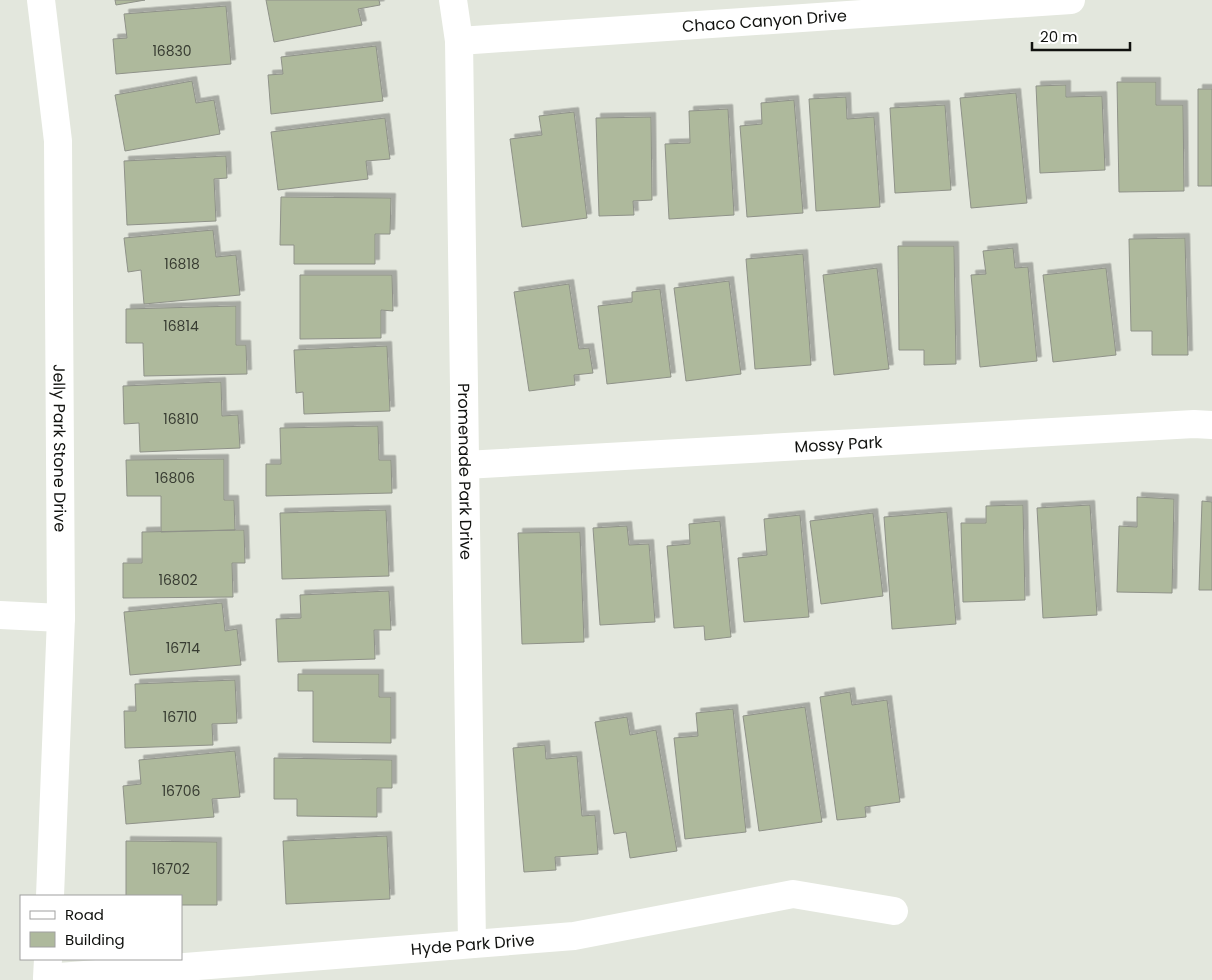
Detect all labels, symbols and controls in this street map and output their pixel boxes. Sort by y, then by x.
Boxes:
street label: Chaco Canyon Drive [681,4,848,38]
scale bar [1032,20,1130,52]
text: 20 m [1040,26,1078,47]
house number: 16830 [152,41,192,61]
house number: 16818 [164,254,200,274]
house number: 16814 [163,316,199,336]
street label: Jelly Park Stone Drive [48,364,72,532]
street label: Promenade Park Drive [452,383,478,560]
house number: 16810 [163,409,199,429]
street label: Mossy Park [794,430,884,458]
house number: 16806 [155,468,195,488]
house number: 16802 [158,570,198,590]
house number: 16714 [166,638,200,658]
house number: 16710 [163,707,197,727]
house number: 16706 [162,781,200,801]
house number: 16702 [152,859,190,879]
legend [20,895,182,960]
text: Road [65,904,104,925]
street label: Hyde Park Drive [410,928,535,960]
text: Building [65,929,125,950]

